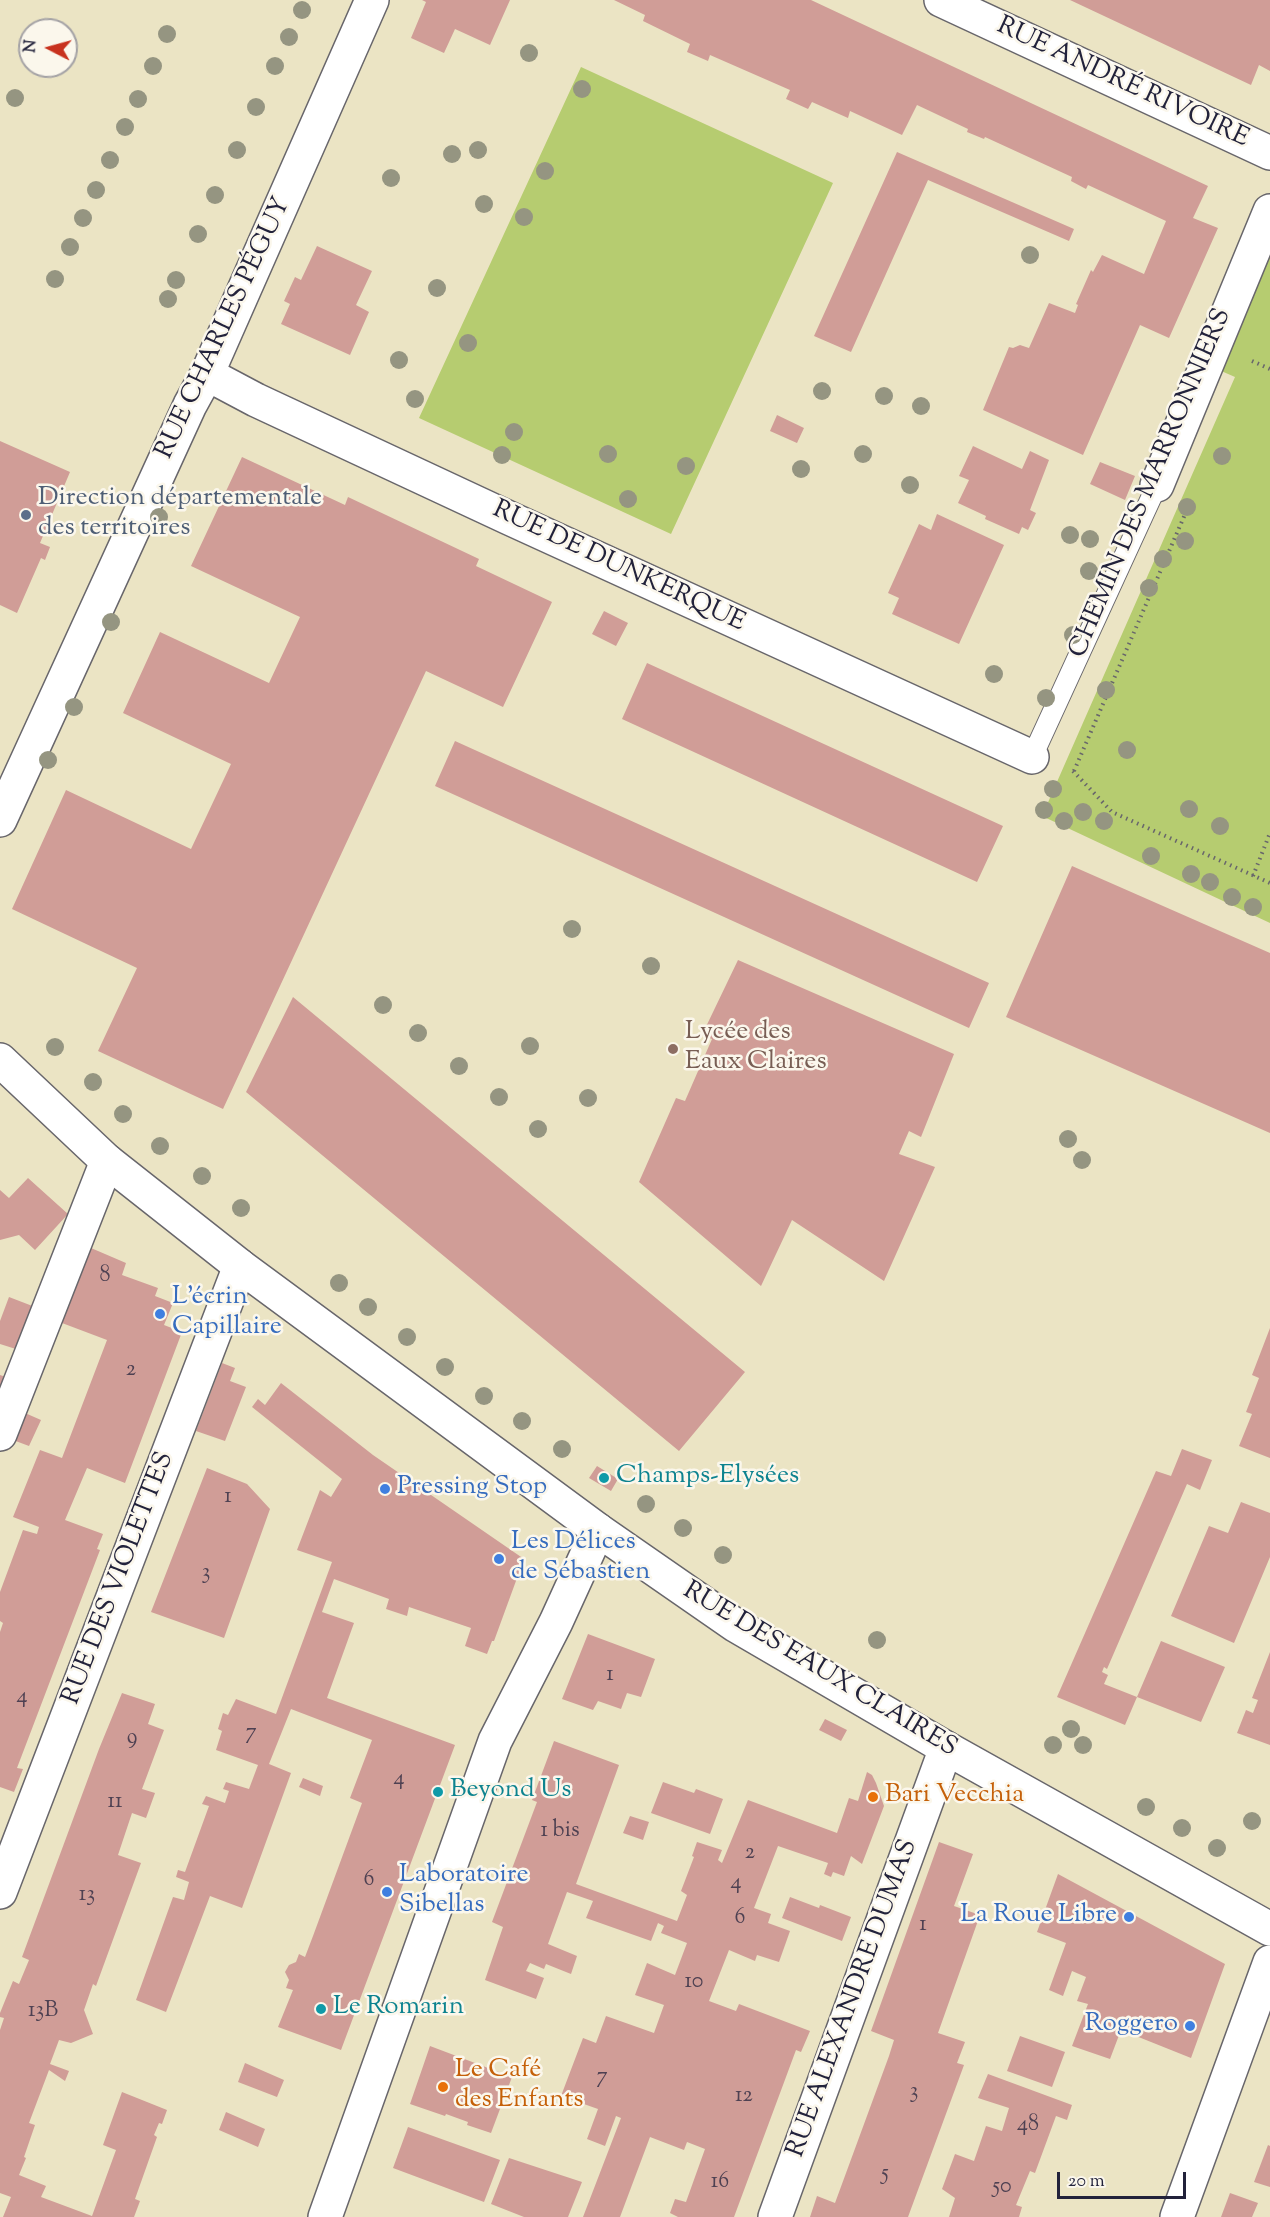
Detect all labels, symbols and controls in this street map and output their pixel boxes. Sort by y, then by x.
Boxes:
street label: RUE ANDRÉ RIVOIRE [991,12,1253,156]
north arrow [18,18,78,78]
text: N [19,39,44,54]
street label: RUE CHARLES PÉGUY [151,193,299,465]
street label: CHEMIN DES MARRONNIERS [1064,305,1240,663]
place label: Direction départementale des territoires [38,484,322,546]
street label: RUE DE DUNKERQUE [487,496,749,640]
marker: Direction départementale des territoires [19,508,33,522]
place label: Lycée des Eaux Claires [685,1018,827,1080]
marker: Lycée des Eaux Claires [666,1042,680,1056]
house number: 8 [100,1264,110,1290]
place label: L'écrin Capillaire [172,1283,282,1344]
marker: L'écrin Capillaire [153,1307,167,1321]
house number: 2 [126,1358,136,1384]
street label: RUE DES VIOLETTES [57,1448,183,1710]
place label: Champs-Elysées [616,1462,799,1494]
marker: Champs-Elysées [597,1471,611,1485]
place label: Pressing Stop [397,1473,547,1505]
marker: Pressing Stop [378,1482,392,1496]
house number: 1 [224,1485,232,1511]
place label: Les Délices de Sébastien [511,1528,650,1589]
marker: Les Délices de Sébastien [492,1552,506,1566]
house number: 3 [202,1561,210,1587]
street label: RUE DES EAUX CLAIRES [676,1577,962,1765]
house number: 1 [606,1663,614,1689]
house number: 4 [16,1685,28,1711]
house number: 7 [245,1721,257,1747]
house number: 9 [127,1726,137,1752]
house number: 4 [393,1767,405,1793]
place label: Beyond Us [450,1776,572,1808]
place label: Bari Vecchia [885,1781,1024,1813]
marker: Beyond Us [431,1785,445,1799]
house number: 11 [108,1790,122,1816]
marker: Bari Vecchia [866,1790,880,1804]
house number: 1 bis [540,1819,580,1845]
street label: RUE ALEXANDRE DUMAS [782,1836,926,2162]
house number: 2 [745,1841,755,1867]
place label: Laboratoire Sibellas [399,1861,529,1922]
house number: 6 [364,1868,374,1894]
house number: 4 [730,1871,742,1897]
house number: 13 [79,1883,95,1909]
marker: Laboratoire Sibellas [380,1885,394,1899]
place label: La Roue Libre [960,1901,1117,1933]
house number: 6 [735,1906,745,1932]
marker: La Roue Libre [1122,1910,1136,1924]
house number: 1 [919,1913,927,1939]
house number: 10 [685,1970,703,1996]
place label: Le Romarin [333,1993,464,2025]
house number: 13B [28,1999,58,2025]
marker: Le Romarin [314,2002,328,2016]
place label: Roggero [1085,2010,1178,2042]
marker: Roggero [1183,2019,1197,2033]
place label: Le Café des Enfants [455,2056,584,2118]
house number: 7 [596,2065,608,2091]
marker: Le Café des Enfants [436,2080,450,2094]
house number: 3 [910,2080,918,2106]
house number: 12 [735,2084,753,2110]
house number: 48 [1017,2113,1039,2139]
scale bar [1060,2160,1189,2198]
house number: 5 [881,2162,889,2188]
text: 20 m [1068,2169,1105,2195]
house number: 16 [711,2170,729,2196]
house number: 50 [992,2175,1012,2201]

